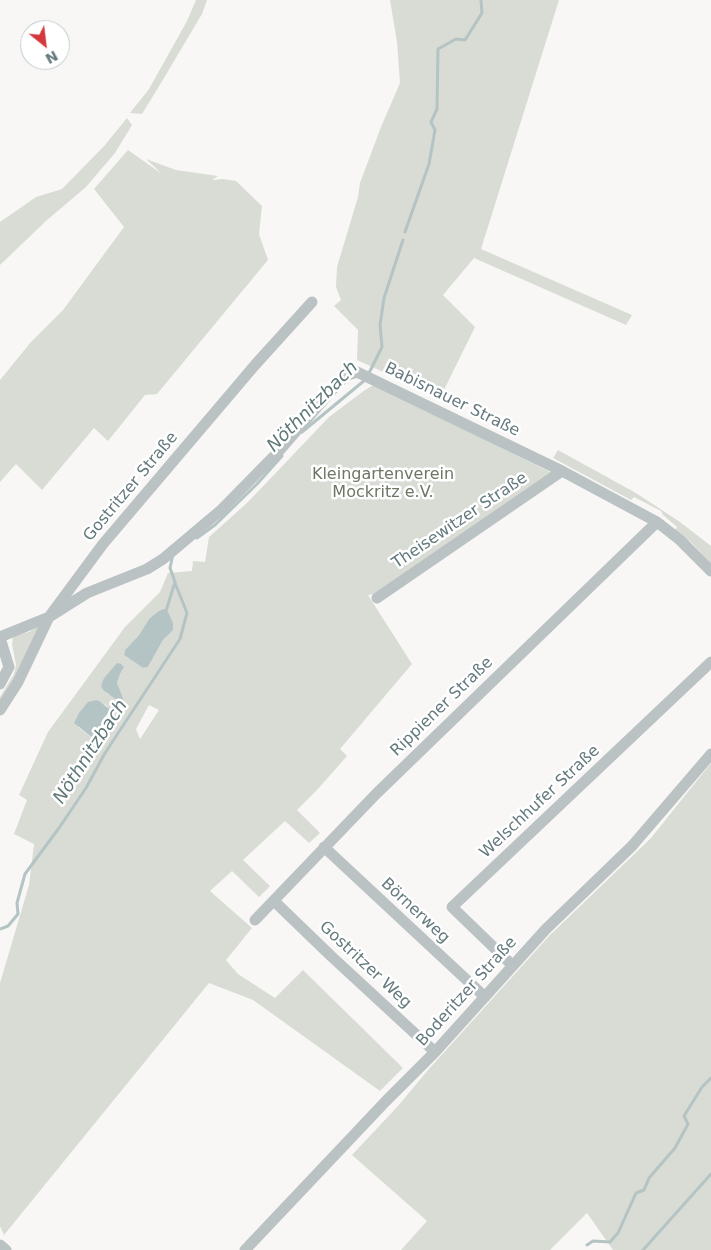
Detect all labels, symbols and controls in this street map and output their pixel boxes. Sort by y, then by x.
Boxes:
north arrow [20,20,70,70]
text: N [43,47,61,67]
water label: Nöthnitzbach [263,357,363,457]
street label: Babisnauer Straße [381,359,523,441]
street label: Gostritzer Straße [80,428,182,546]
park label: Kleingartenverein Mockritz e.V. [312,465,454,503]
street label: Theisewitzer Straße [389,469,531,573]
street label: Rippiener Straße [387,653,497,761]
water label: Nöthnitzbach [49,696,133,808]
street label: Welschhufer Straße [476,742,604,862]
street label: Börnerweg [377,874,453,948]
street label: Gostritzer Weg [315,917,415,1013]
street label: Boderitzer Straße [413,933,521,1051]

